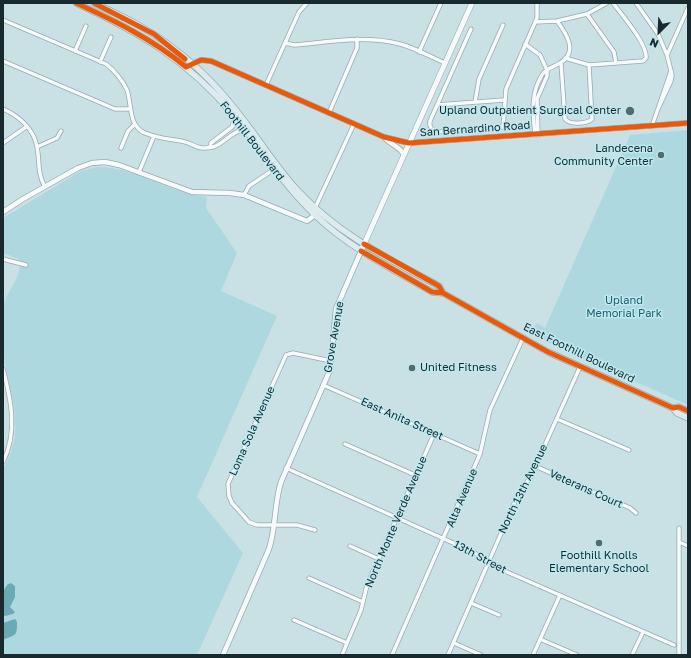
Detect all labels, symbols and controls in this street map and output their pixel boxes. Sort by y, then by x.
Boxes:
north arrow [639,12,679,52]
text: N [647,36,660,51]
street label: Foothill Boulevard [217,99,287,183]
place label: Upland Outpatient Surgical Center [439,104,621,118]
marker: Upland Outpatient Surgical Center [624,105,636,117]
street label: San Bernardino Road [419,119,531,139]
place label: Landecena Community Center [554,142,653,168]
marker: Landecena Community Center [656,150,666,160]
park label: Upland Memorial Park [586,294,662,320]
street label: Grove Avenue [321,300,347,374]
street label: East Foothill Boulevard [521,320,637,386]
place label: United Fitness [420,361,497,375]
marker: United Fitness [407,363,417,373]
street label: Loma Sola Avenue [226,384,278,478]
street label: East Anita Street [359,395,445,443]
street label: North 13th Avenue [496,442,550,536]
street label: North Monte Verde Avenue [362,454,430,590]
street label: Alta Avenue [444,467,480,529]
street label: Veterans Court [547,467,625,511]
street label: 13th Street [451,538,509,576]
marker: Foothill Knolls Elementary School [594,538,604,548]
place label: Foothill Knolls Elementary School [549,549,649,575]

